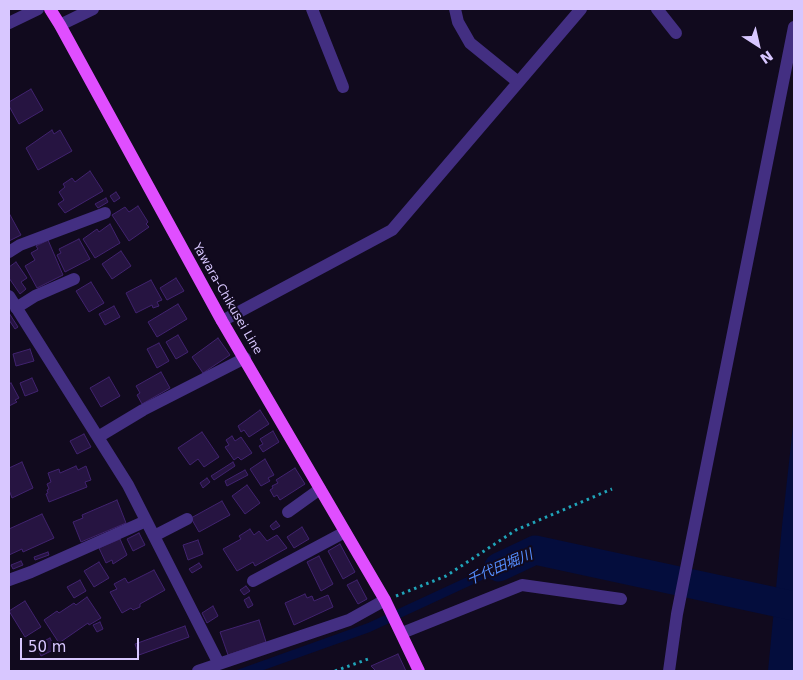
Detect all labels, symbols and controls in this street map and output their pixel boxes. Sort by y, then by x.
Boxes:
north arrow [733,20,783,70]
text: N [757,47,776,67]
street label: Yawara-Chikusei Line [189,241,265,357]
water label: 千代田堀川 [465,547,535,589]
scale bar [22,628,141,660]
text: 50 m [28,638,66,656]

